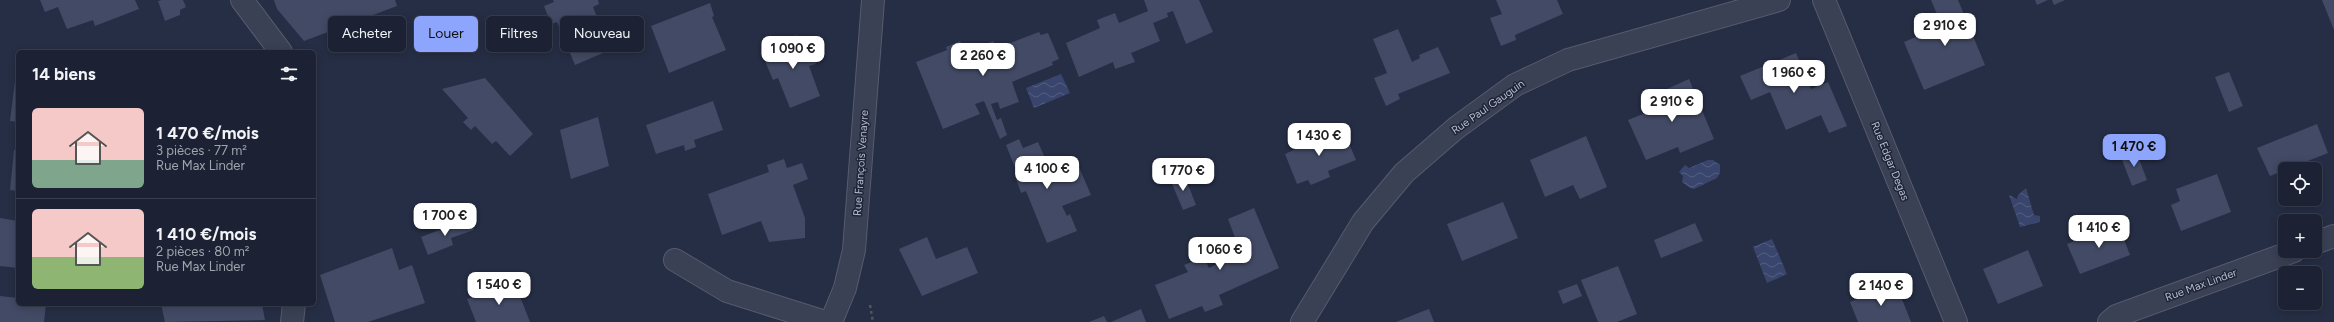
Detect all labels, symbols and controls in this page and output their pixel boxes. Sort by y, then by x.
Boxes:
pin: 2 910 € [1908,13,1982,47]
chip: Acheter [328,16,406,52]
chip: Louer [414,16,478,52]
chip: Filtres [486,16,552,52]
chip: Nouveau [560,16,644,52]
text: 2 910 € [1923,18,1967,33]
pin: 1 090 € [756,36,830,70]
text: 1 090 € [770,41,816,56]
pin: 2 260 € [946,43,1020,77]
text: 2 260 € [960,48,1006,63]
pin: 1 960 € [1757,60,1831,94]
icon: filters [278,63,300,85]
text: 14 biens [32,64,96,84]
text: 1 960 € [1772,65,1816,80]
street label: Rue Paul Gauguin [1449,77,1527,137]
pin: 2 910 € [1635,89,1709,123]
text: 2 910 € [1650,94,1694,109]
street label: Rue François Venayre [851,110,871,216]
street label: Rue Edgar Degas [1868,120,1912,202]
text: 1 470 €/mois [156,123,259,143]
pin: 1 430 € [1282,123,1356,157]
icon: home [64,124,112,172]
text: 1 430 € [1297,128,1341,143]
pin: 1 470 € [2097,134,2171,168]
text: 1 470 € [2112,139,2156,154]
text: 3 pièces · 77 m² [156,143,247,158]
pin: 4 100 € [1010,156,1084,190]
text: Rue Max Linder [156,158,245,173]
pin: 1 770 € [1146,158,1220,192]
text: 4 100 € [1024,161,1070,176]
map controls [2278,162,2322,310]
button: locate [2278,162,2322,206]
text: 1 770 € [1161,163,1205,178]
pin: 1 700 € [408,203,482,237]
text: 1 700 € [423,208,467,223]
button: + [2278,214,2322,258]
pin: 1 410 € [2062,215,2136,249]
text: 1 410 € [2078,220,2120,235]
text: 1 410 €/mois [156,224,256,244]
icon: home [64,225,112,273]
pin: 1 060 € [1183,237,1257,271]
text: 1 060 € [1197,242,1243,257]
text: 2 pièces · 80 m² [156,244,249,259]
text: Rue Max Linder [156,259,245,274]
street label: Rue Max Linder [2163,266,2239,304]
button: − [2278,266,2322,310]
pin: 1 540 € [462,272,536,306]
pin: 2 140 € [1844,273,1918,307]
text: 1 540 € [477,277,521,292]
text: 2 140 € [1859,278,1903,293]

